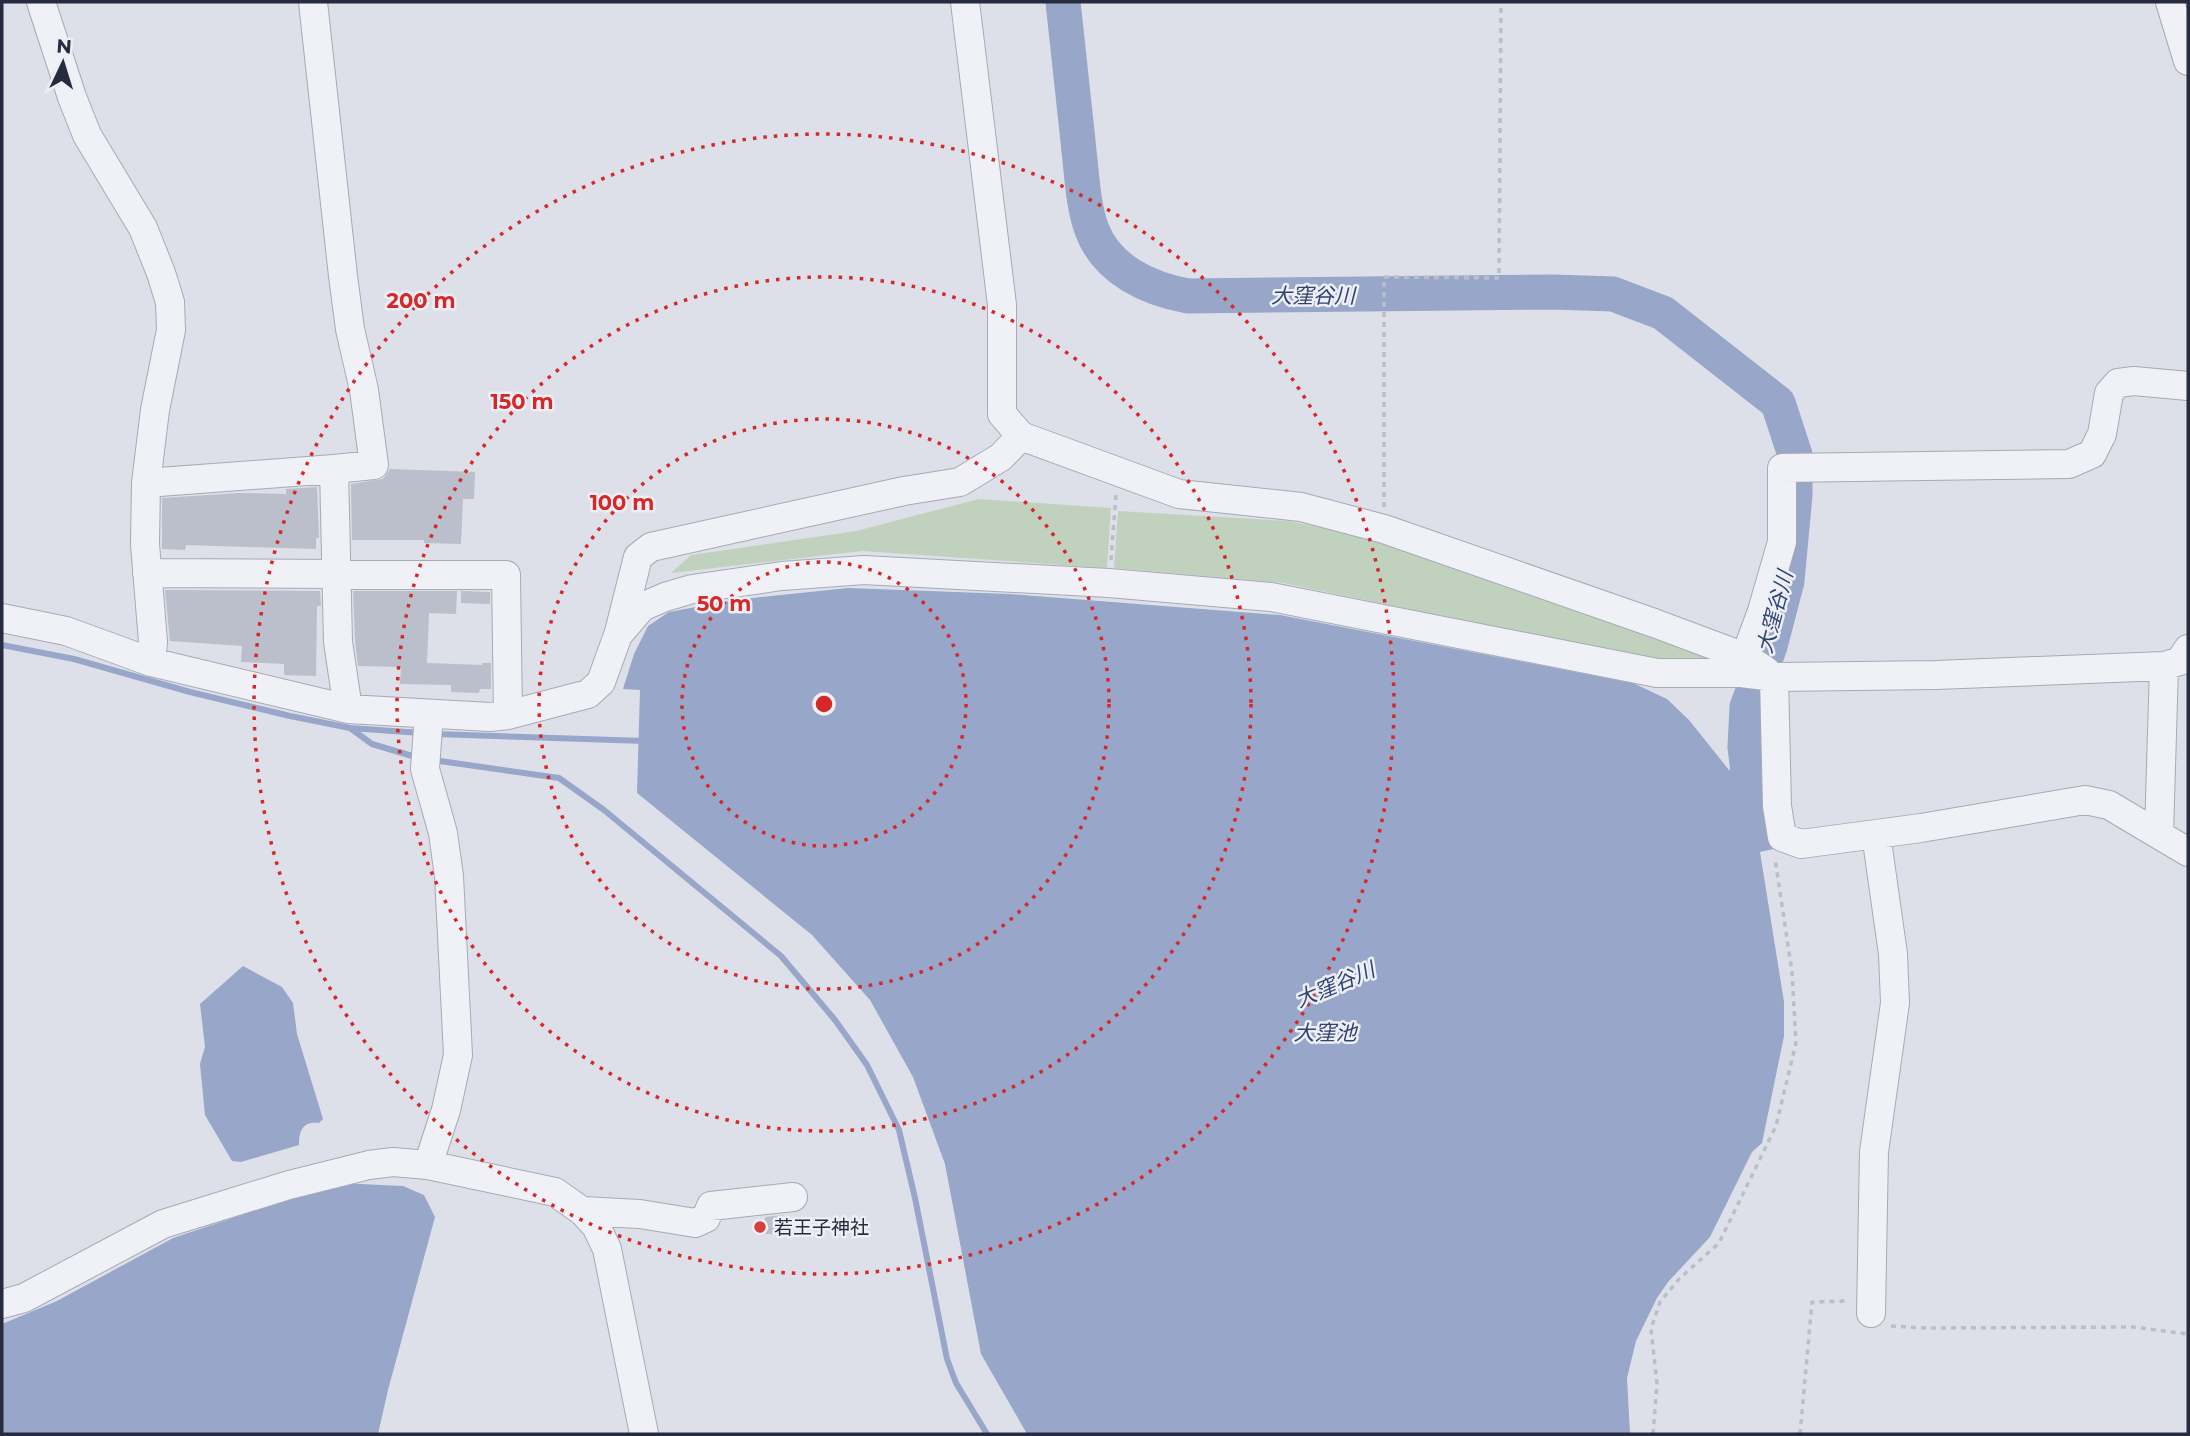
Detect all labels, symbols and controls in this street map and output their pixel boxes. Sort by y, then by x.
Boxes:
north arrow [28,28,98,98]
text: N [56,35,73,59]
water label: 大窪谷川 [1271,283,1357,308]
text: 200 m [387,288,455,313]
text: 150 m [491,389,553,414]
text: 100 m [590,490,654,515]
water label: 大窪谷川 [1752,566,1798,656]
text: 50 m [697,591,751,616]
centre of rings [812,692,836,716]
water label: 大窪谷川 [1291,956,1380,1012]
water label: 大窪池 [1294,1020,1358,1045]
place label: 若王子神社 [774,1216,869,1239]
marker: 若王子神社 [752,1219,768,1235]

